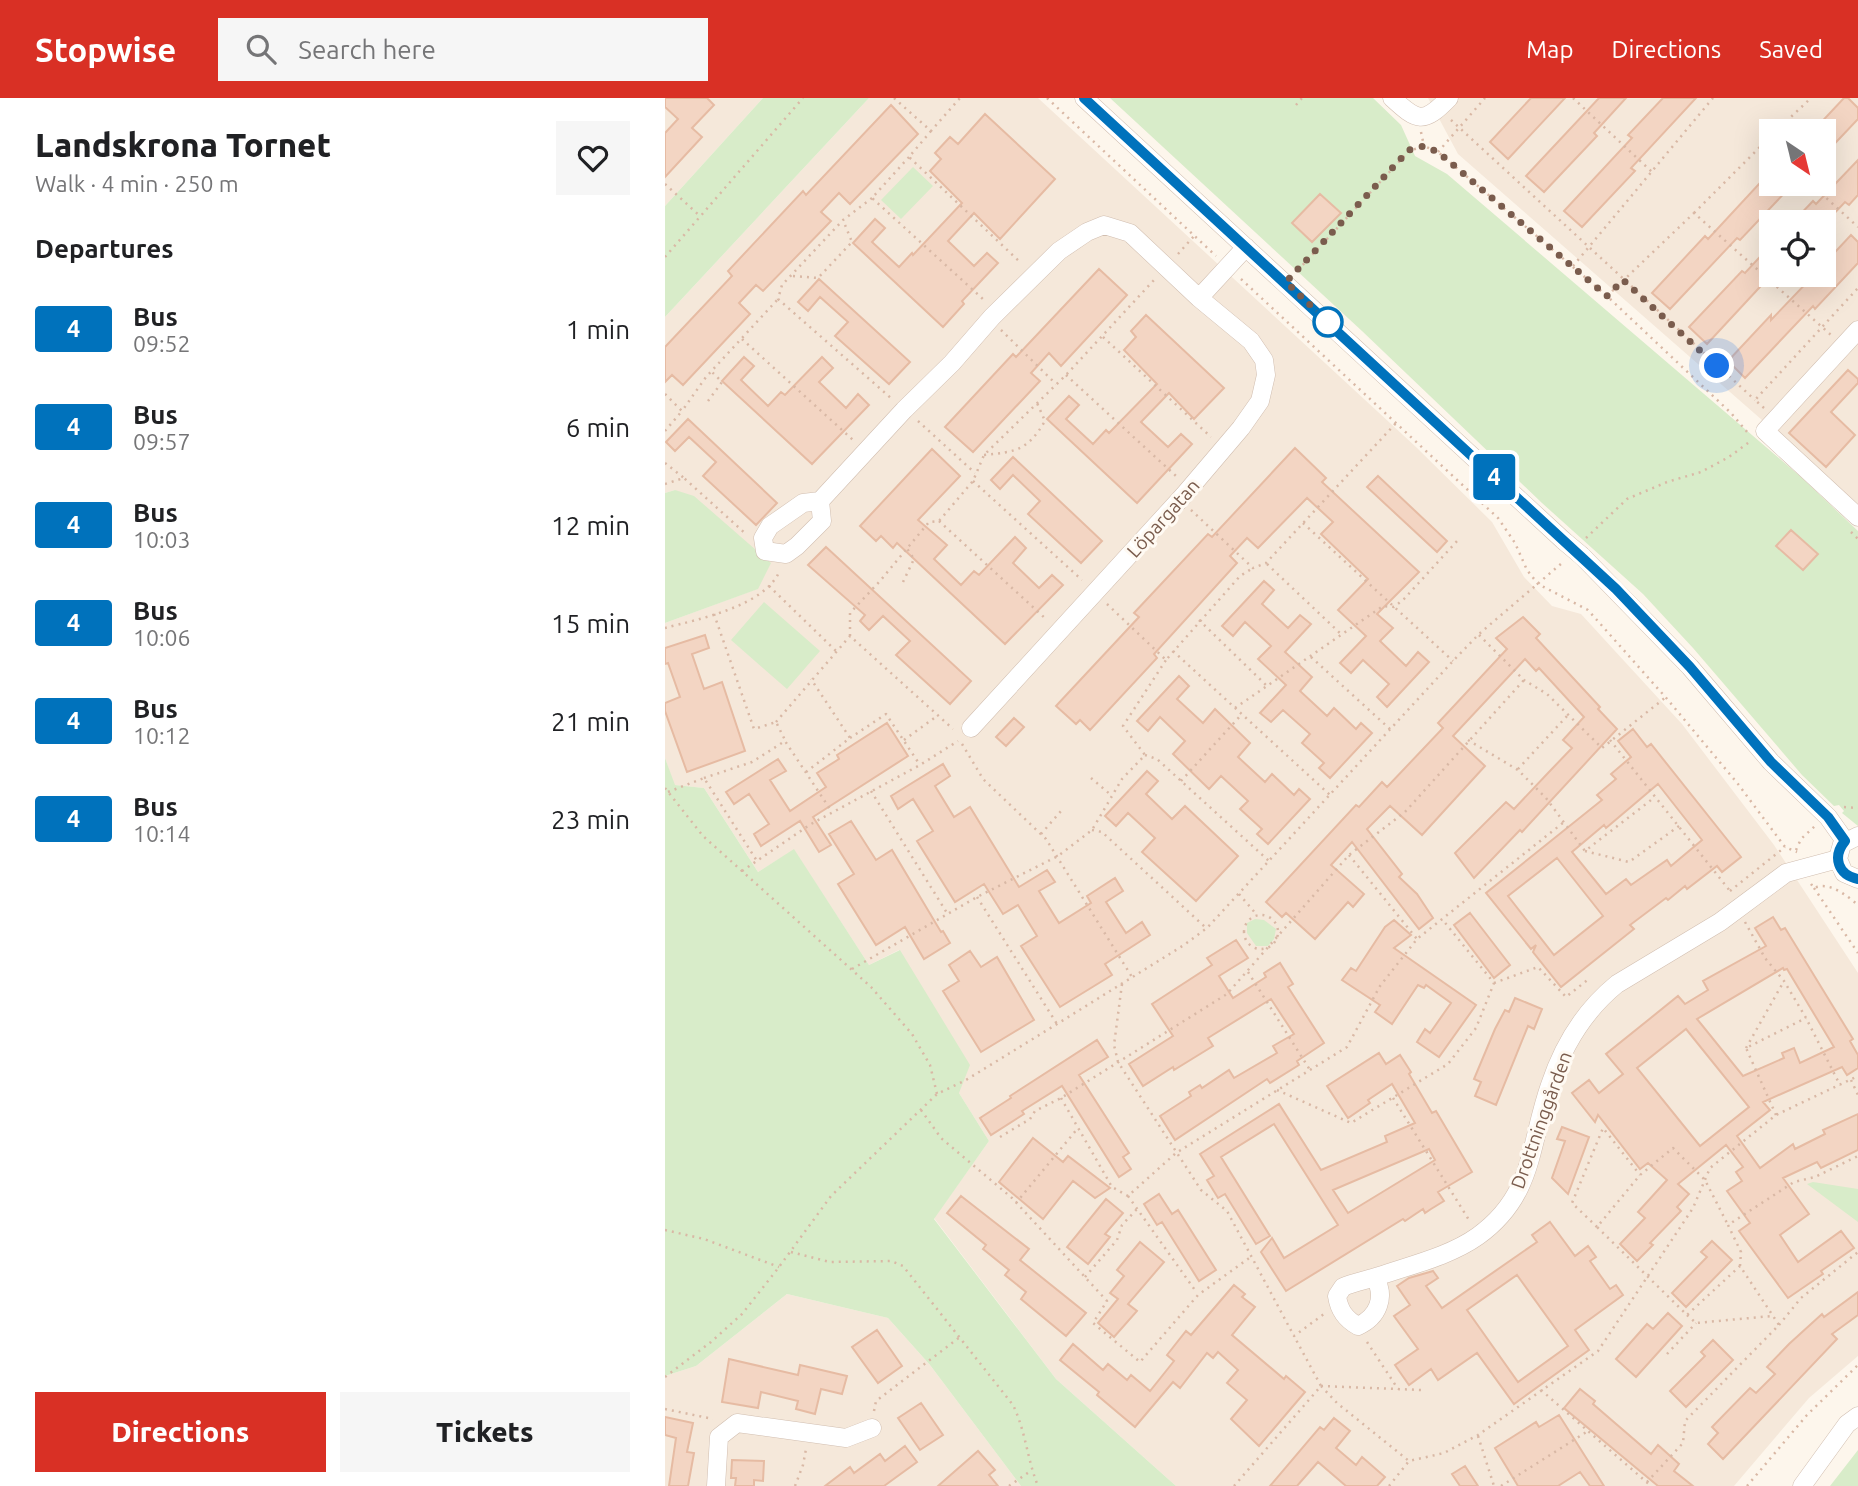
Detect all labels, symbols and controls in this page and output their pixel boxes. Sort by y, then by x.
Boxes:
search box [218,18,708,81]
icon: search [242,30,280,68]
text: Stopwise [35,31,176,68]
text: Search here [298,35,436,64]
text: Map [1526,36,1573,63]
text: Directions [1611,36,1721,63]
text: Saved [1759,36,1823,63]
north arrow [1759,119,1836,196]
map controls [1759,119,1836,287]
button: heart [556,121,630,195]
text: Landskrona Tornet [35,126,331,163]
text: Walk · 4 min · 250 m [35,171,239,196]
button: locate [1759,210,1836,287]
text: Departures [35,234,173,263]
text: Bus [133,302,178,331]
unlabelled marker [1313,307,1343,337]
text: 4 [67,315,80,342]
text: 1 min [566,315,630,344]
text: 09:52 [133,331,191,356]
your location [1699,348,1734,383]
text: Bus [133,400,178,429]
text: 4 [67,413,80,440]
text: 6 min [566,413,630,442]
text: 09:57 [133,429,191,454]
line badge: 4 [1471,454,1517,500]
text: 4 [1487,463,1501,490]
street label: Löpargatan [1122,474,1204,562]
text: Bus [133,498,178,527]
text: 4 [67,511,80,538]
text: 12 min [551,511,630,540]
text: 10:03 [133,527,191,552]
text: Bus [133,596,178,625]
text: 4 [67,609,80,636]
text: 15 min [551,609,630,638]
text: 10:06 [133,625,191,650]
text: Bus [133,694,178,723]
text: 4 [67,707,80,734]
text: 21 min [551,707,630,736]
text: 10:12 [133,723,191,748]
text: Bus [133,792,178,821]
text: 4 [67,805,80,832]
text: 23 min [551,805,630,834]
text: 10:14 [133,821,191,846]
street label: Drottninggården [1506,1048,1576,1192]
button: Directions [35,1392,326,1472]
button: Tickets [340,1392,630,1472]

